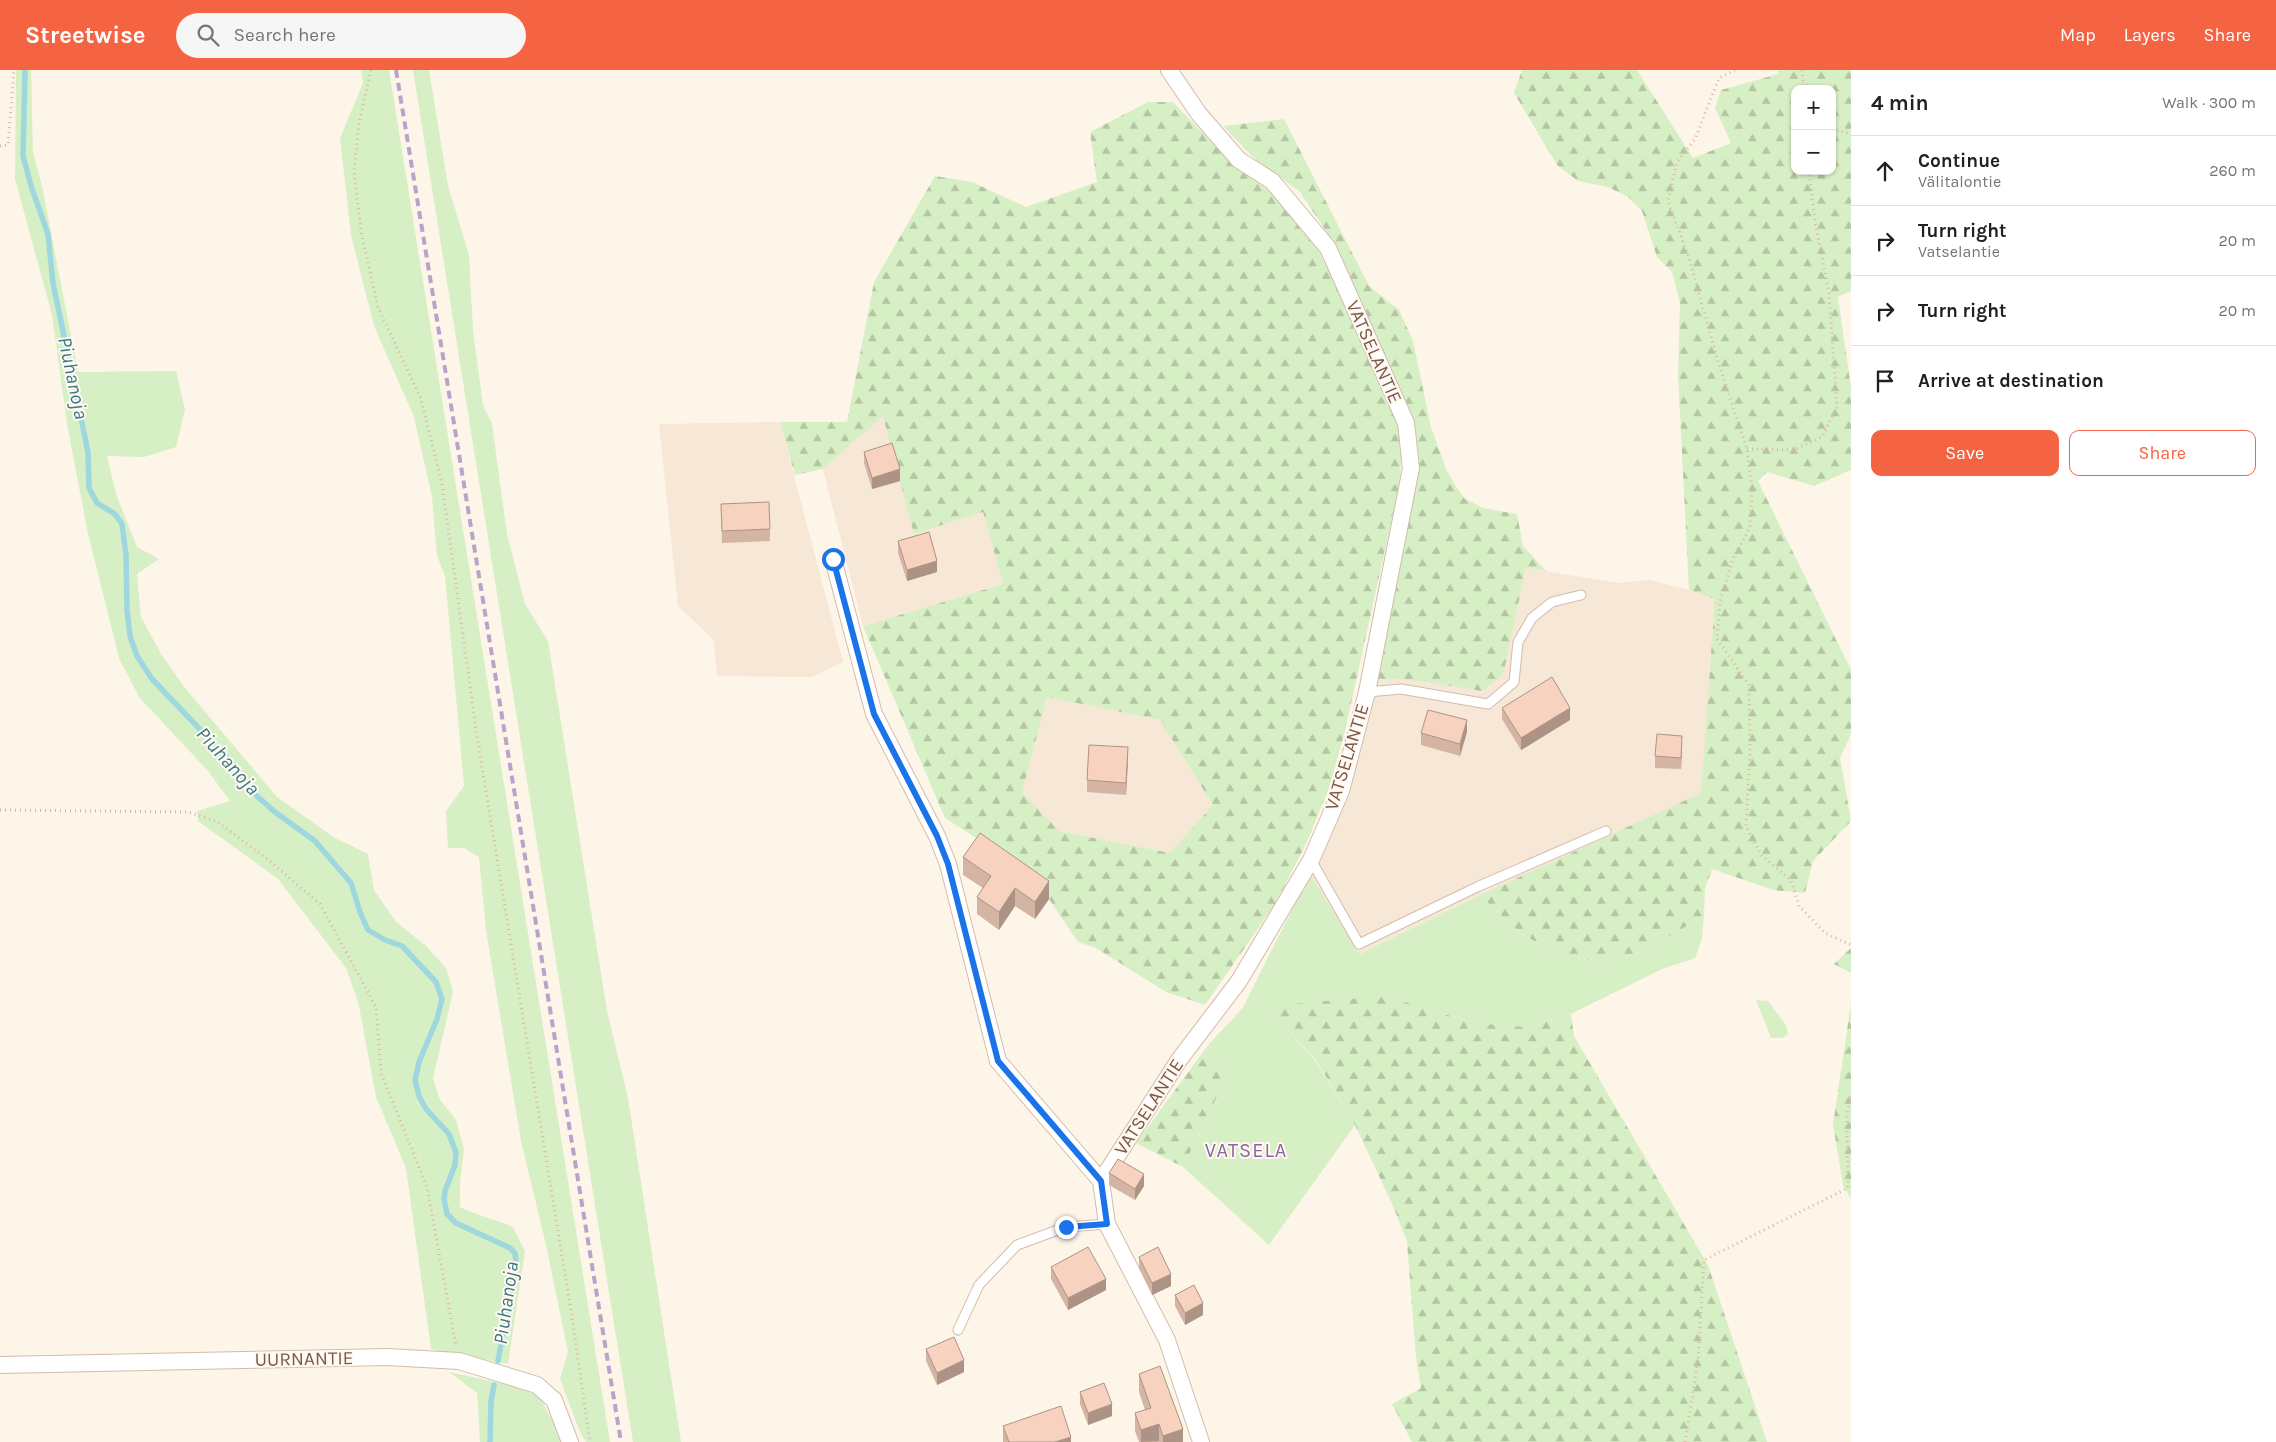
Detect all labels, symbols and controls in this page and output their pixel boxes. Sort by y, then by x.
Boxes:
search box [176,13,526,58]
text: Streetwise [25,21,146,49]
icon: search [194,21,222,49]
text: Search here [234,24,336,46]
text: Map [2060,24,2096,46]
text: Layers [2124,24,2176,46]
text: Share [2204,24,2251,46]
map controls [1791,85,1836,175]
button: + [1791,85,1836,130]
text: 4 min [1871,91,1929,115]
text: Walk · 300 m [2162,93,2256,112]
button: − [1791,130,1836,175]
text: Continue [1918,150,2000,172]
icon: ahead [1871,157,1899,185]
text: 260 m [2209,161,2256,180]
text: Välitalontie [1918,172,2001,191]
text: Turn right [1918,220,2007,242]
icon: right [1871,227,1899,255]
text: 20 m [2218,231,2256,250]
text: Vatselantie [1918,242,2000,261]
street label: VATSELANTIE [1342,297,1406,407]
icon: right [1871,297,1899,325]
text: Turn right [1918,300,2007,322]
text: 20 m [2218,301,2256,320]
water label: Piuhanoja [53,335,93,421]
icon: arrive [1871,367,1899,395]
text: Arrive at destination [1918,370,2104,392]
button: Save [1871,430,2059,476]
button: Share [2069,430,2256,476]
route start [822,548,845,571]
street label: VATSELANTIE [1320,701,1374,813]
water label: Piuhanoja [191,722,265,800]
street label: VATSELANTIE [1110,1055,1188,1159]
district label: VATSELA [1205,1139,1287,1162]
route end [1055,1216,1078,1239]
water label: Piuhanoja [489,1260,523,1346]
street label: UURNANTIE [254,1347,354,1371]

